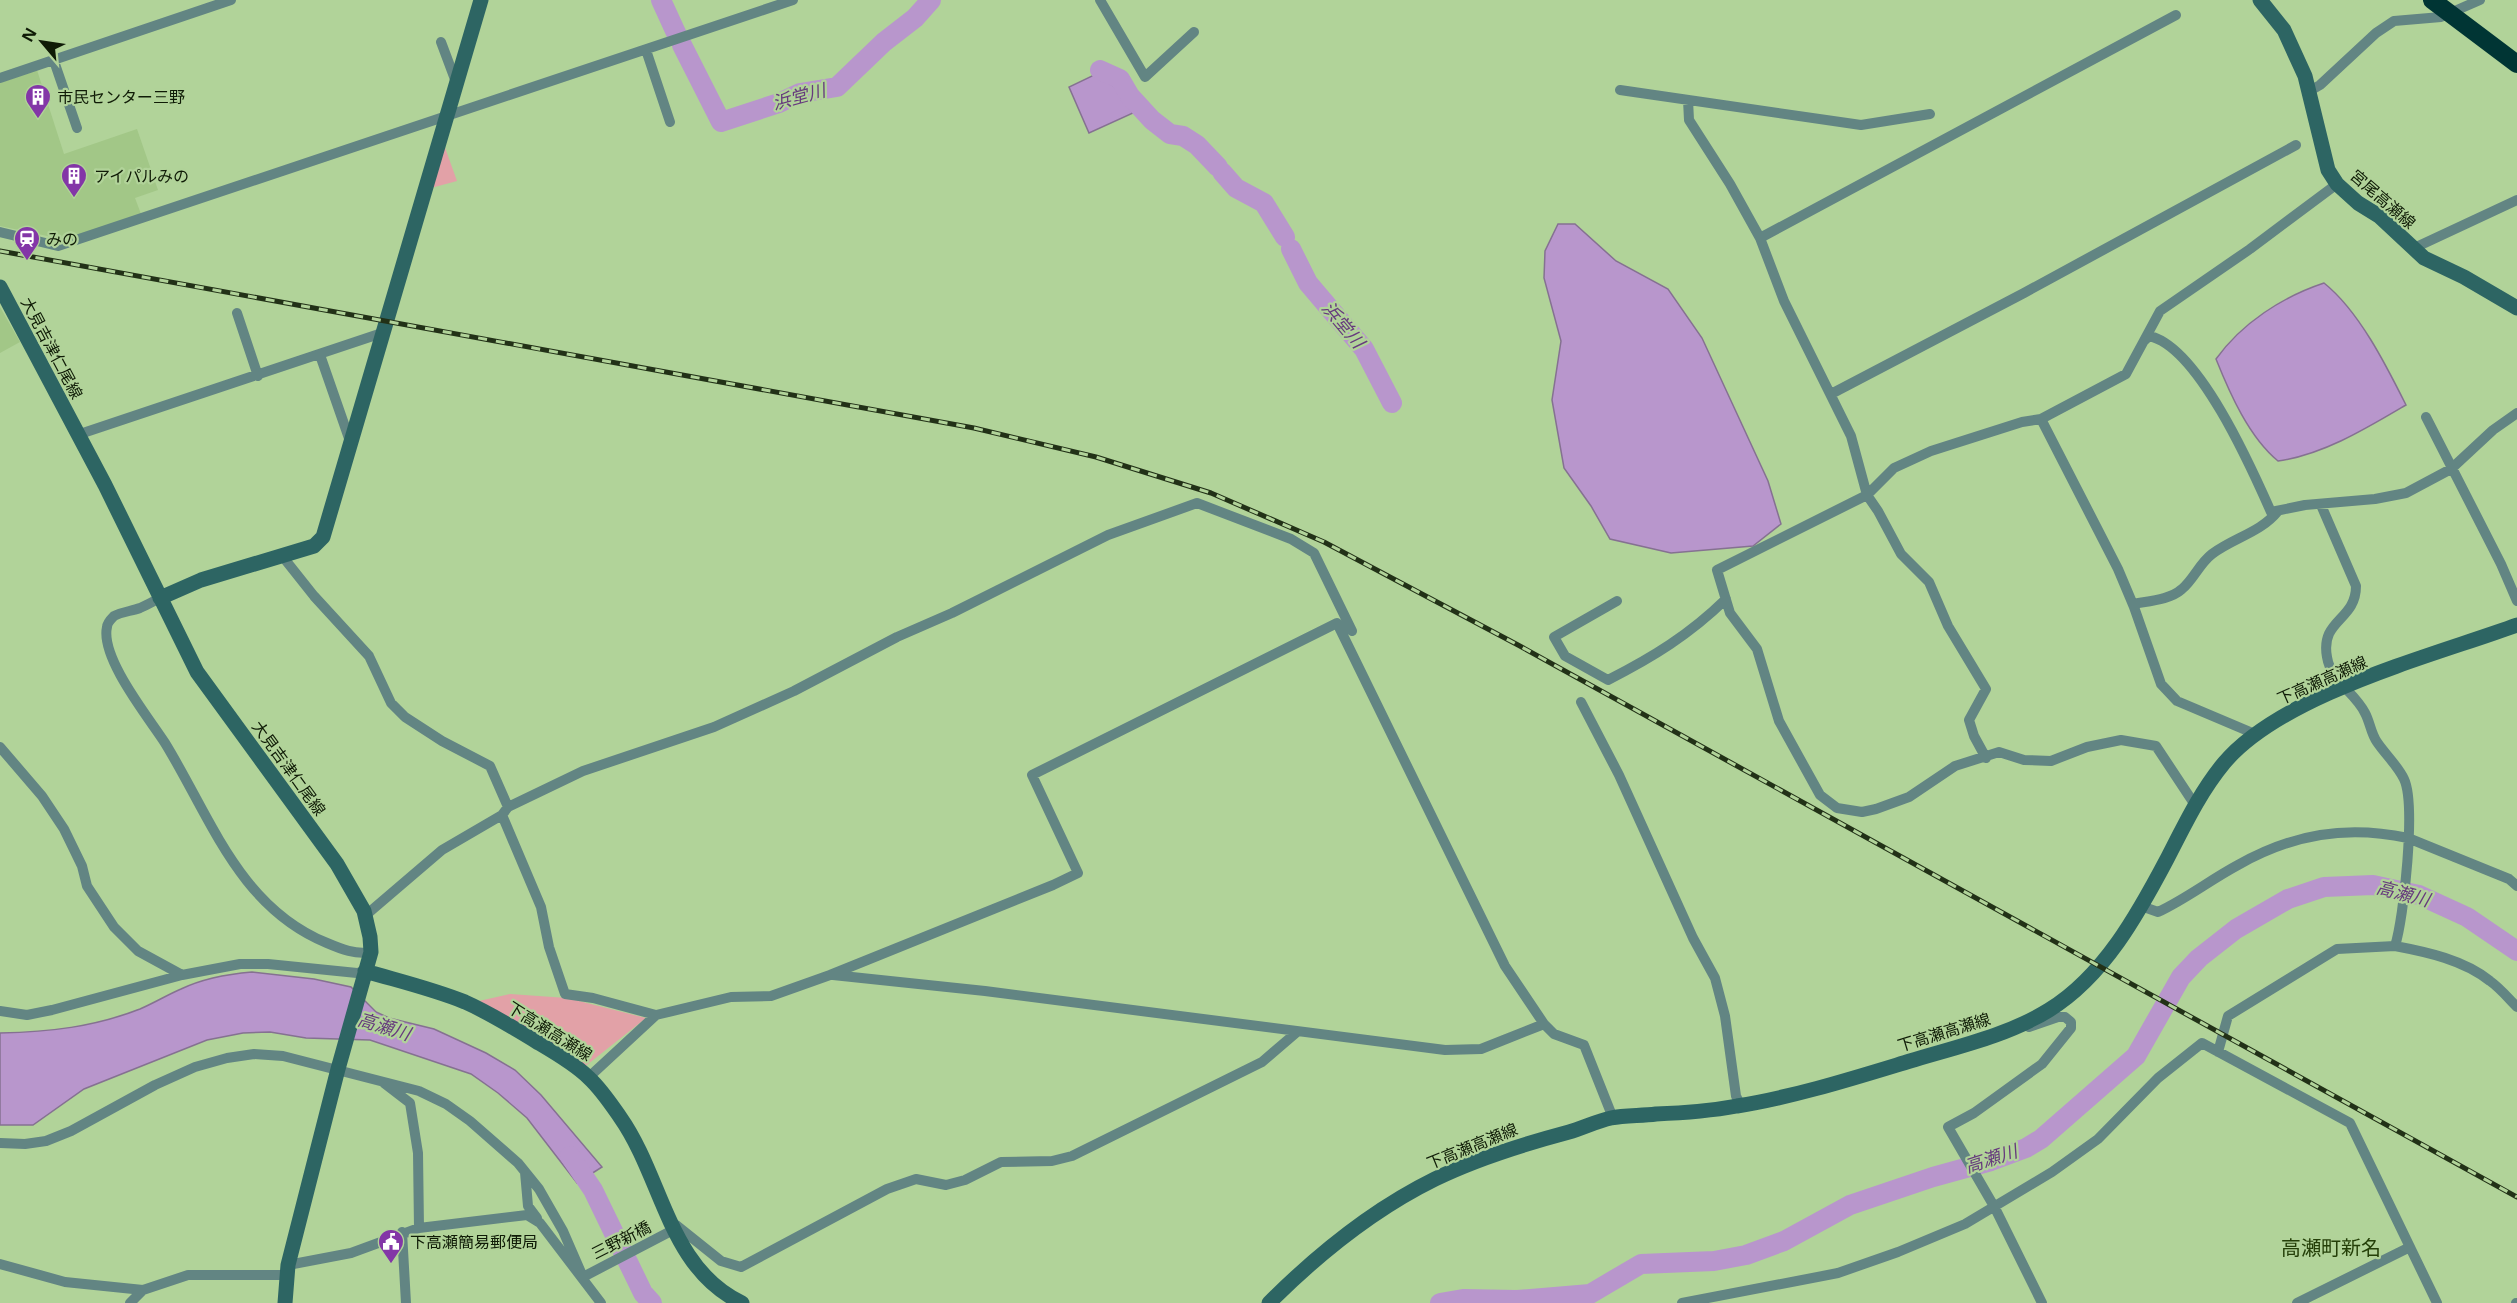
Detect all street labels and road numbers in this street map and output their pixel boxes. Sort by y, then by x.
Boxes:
street label: 宮尾高瀬線 [2346,164,2420,234]
street label: 大見吉津仁尾線 [16,293,88,403]
street label: 下高瀬高瀬線 [2274,650,2370,710]
street label: 大見吉津仁尾線 [247,716,331,820]
street label: 下高瀬高瀬線 [503,996,597,1066]
street label: 下高瀬高瀬線 [1895,1007,1993,1057]
street label: 下高瀬高瀬線 [1423,1118,1521,1174]
street label: 三野新橋 [587,1216,655,1264]

